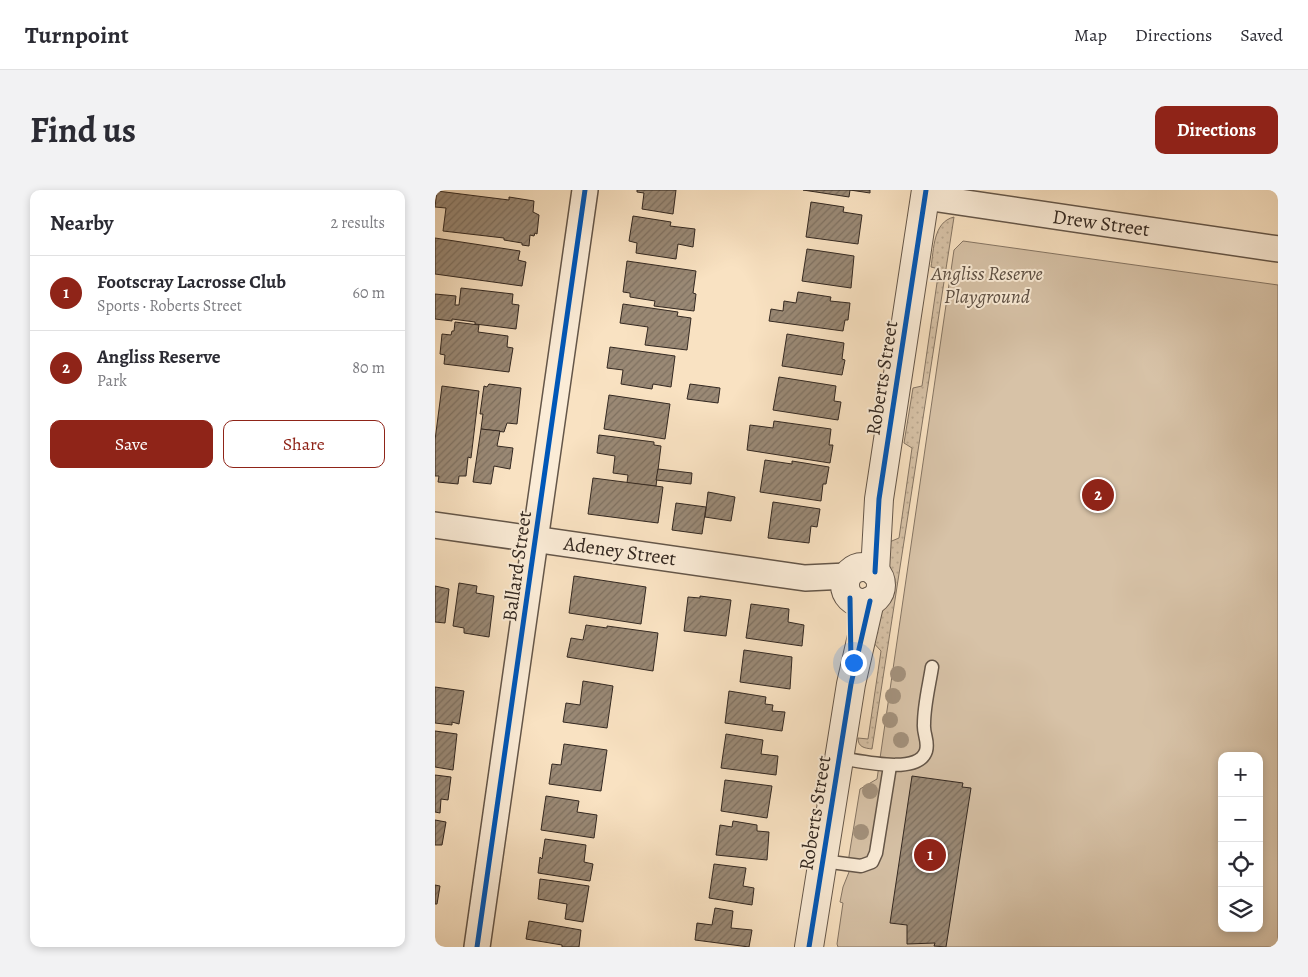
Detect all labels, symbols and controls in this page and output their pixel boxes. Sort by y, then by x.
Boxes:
text: Turnpoint [25,19,129,51]
text: Map [1074,23,1107,47]
text: Directions [1135,23,1212,47]
text: Saved [1240,23,1283,47]
text: Find us [30,106,136,154]
button: Directions [1155,106,1278,154]
street label: Drew Street [1051,203,1152,243]
text: Nearby [50,209,113,237]
text: 2 results [330,212,385,234]
park label: Angliss Reserve Playground [930,260,1043,310]
text: Footscray Lacrosse Club [97,269,286,295]
text: 1 [63,282,69,304]
text: 60 m [353,282,385,304]
text: Sports · Roberts Street [97,295,242,317]
street label: Roberts Street [860,318,904,437]
text: Angliss Reserve [97,344,221,370]
text: 2 [62,357,70,379]
text: 80 m [352,357,385,379]
text: Park [97,370,127,392]
button: Save [50,420,213,468]
button: Share [223,420,385,468]
pin: 2 [1082,476,1114,514]
street label: Ballard Street [496,508,538,623]
street label: Adeney Street [561,530,678,572]
your location [841,650,867,676]
map controls [1218,752,1263,932]
button: + [1218,752,1263,797]
street label: Roberts Street [793,753,837,872]
button: − [1218,797,1263,842]
pin: 1 [914,836,946,874]
button: locate [1218,842,1263,887]
button: layers [1218,887,1263,932]

